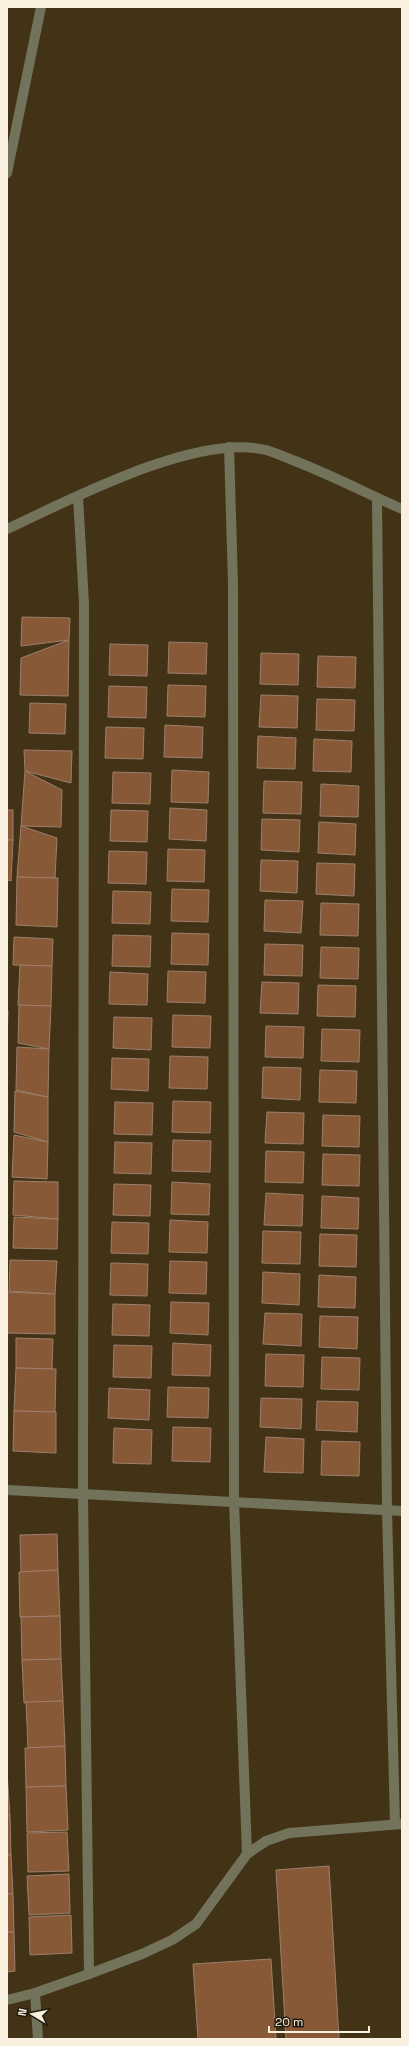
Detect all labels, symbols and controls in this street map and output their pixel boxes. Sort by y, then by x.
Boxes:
north arrow [12,1994,52,2034]
text: N [15,2007,30,2017]
scale bar [269,2008,369,2034]
text: 20 m [275,2014,303,2030]

